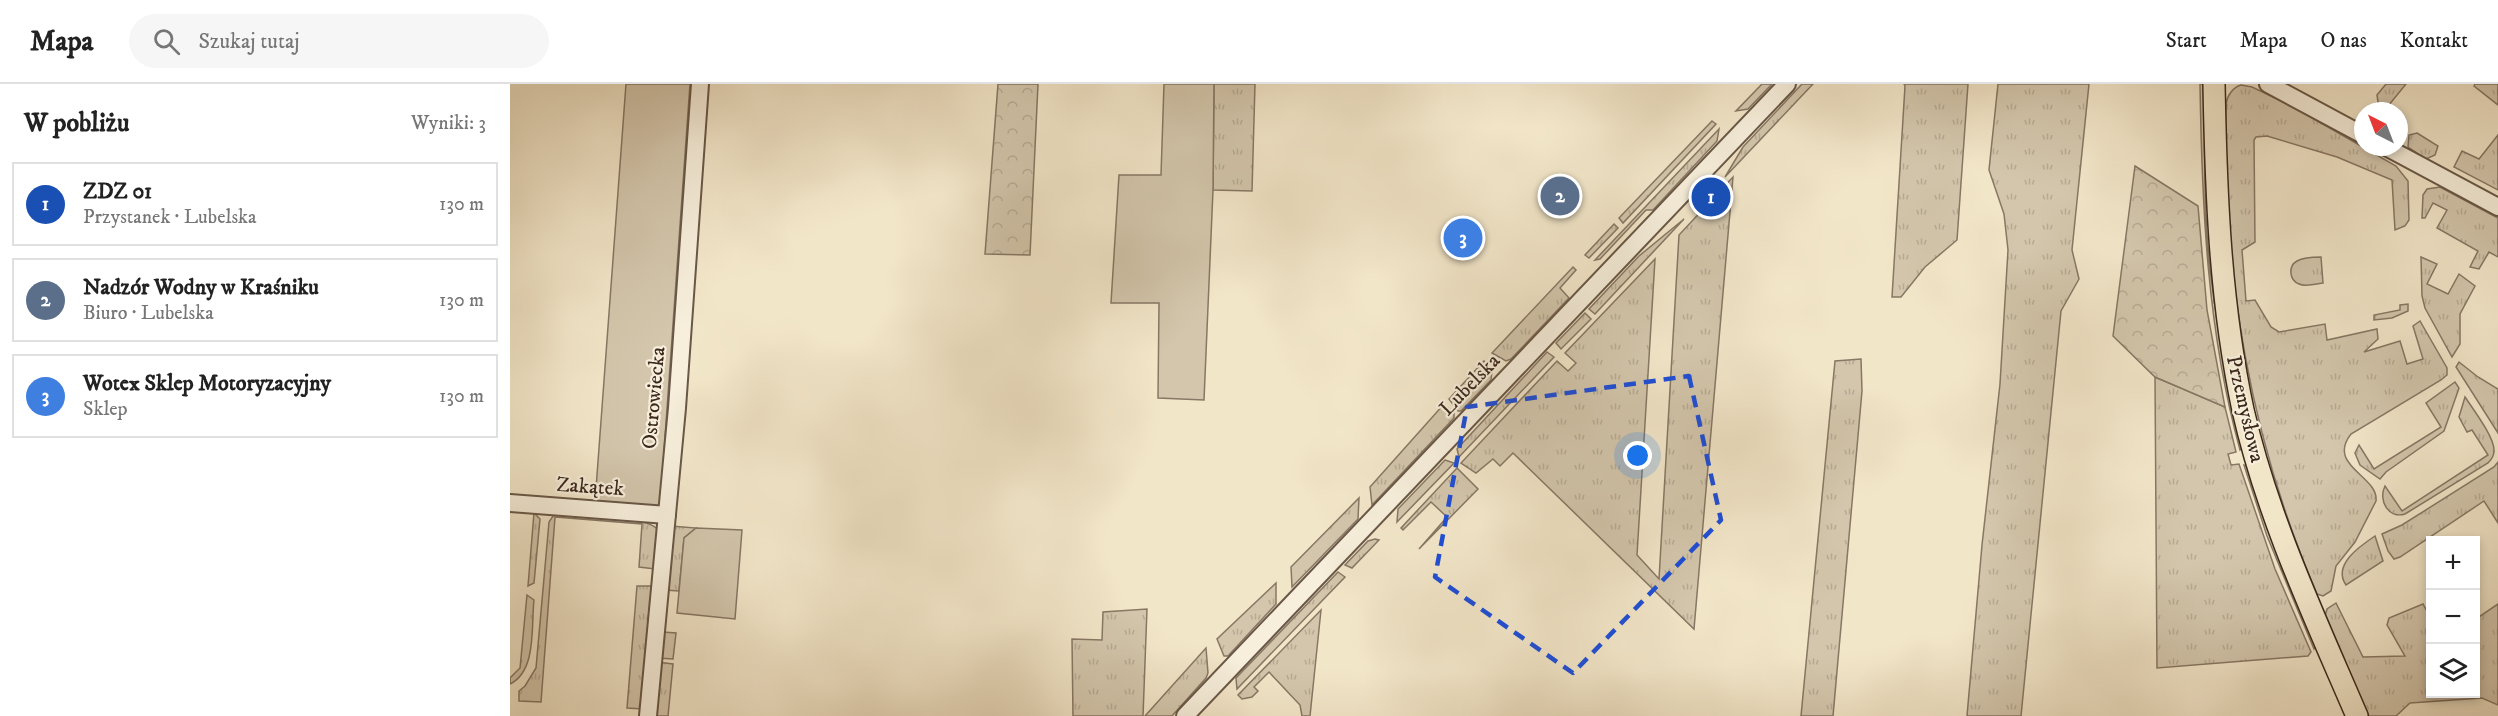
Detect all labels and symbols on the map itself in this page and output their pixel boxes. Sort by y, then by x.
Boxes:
north arrow [2354,102,2408,156]
pin: 2 [1540,174,1580,218]
pin: 1 [1692,174,1730,220]
pin: 3 [1444,216,1482,260]
street label: Ostrowiecka [637,346,671,450]
street label: Lubelska [1434,348,1506,422]
street label: Przemysłowa [2220,353,2270,465]
your location [1623,441,1652,470]
street label: Zakątek [555,472,625,502]

